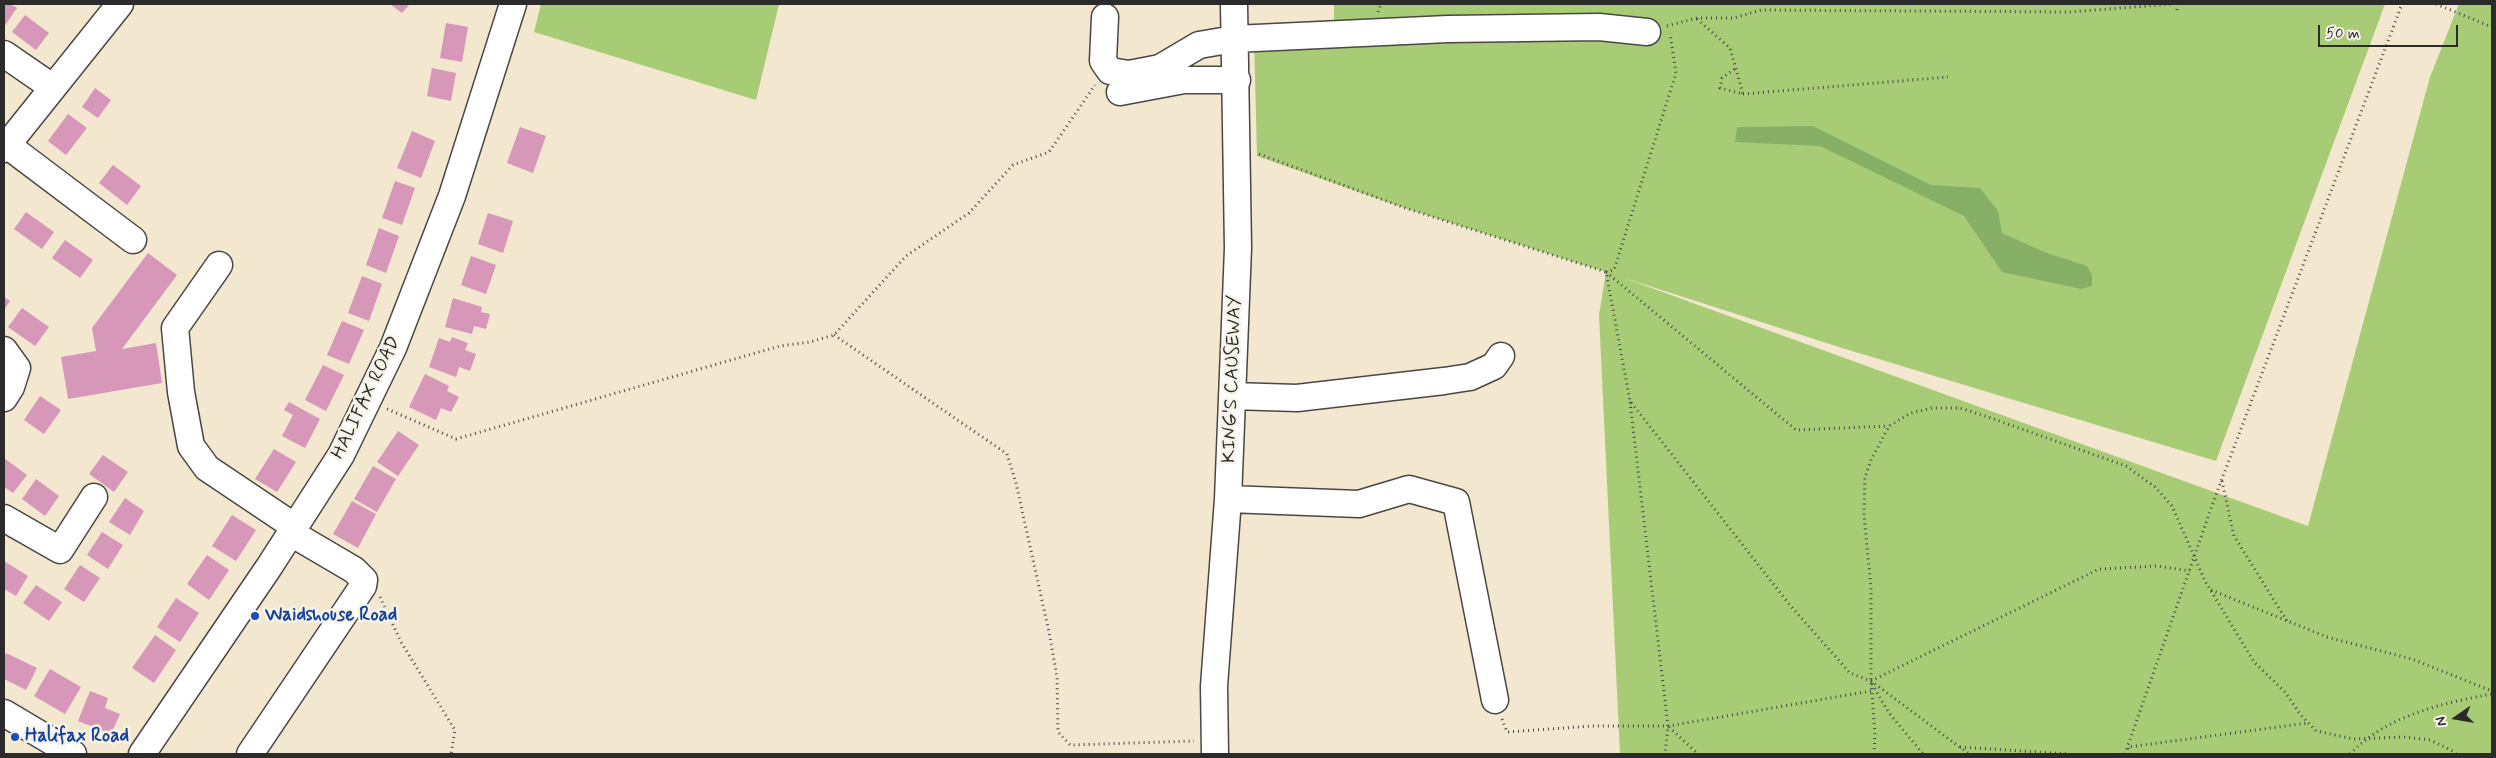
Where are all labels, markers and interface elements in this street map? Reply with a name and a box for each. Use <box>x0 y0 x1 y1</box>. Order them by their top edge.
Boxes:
scale bar <box>2321 15 2461 47</box>
text: 50 m <box>2326 24 2360 44</box>
street label: KING'S CAUSEWAY <box>1219 295 1247 463</box>
street label: HALIFAX ROAD <box>327 333 407 463</box>
place label: Waidshouse Road <box>265 605 397 627</box>
marker: Waidshouse Road <box>249 610 261 622</box>
north arrow <box>2431 693 2481 743</box>
text: N <box>2432 715 2451 728</box>
place label: Halifax Road <box>25 726 129 748</box>
marker: Halifax Road <box>9 731 21 743</box>

